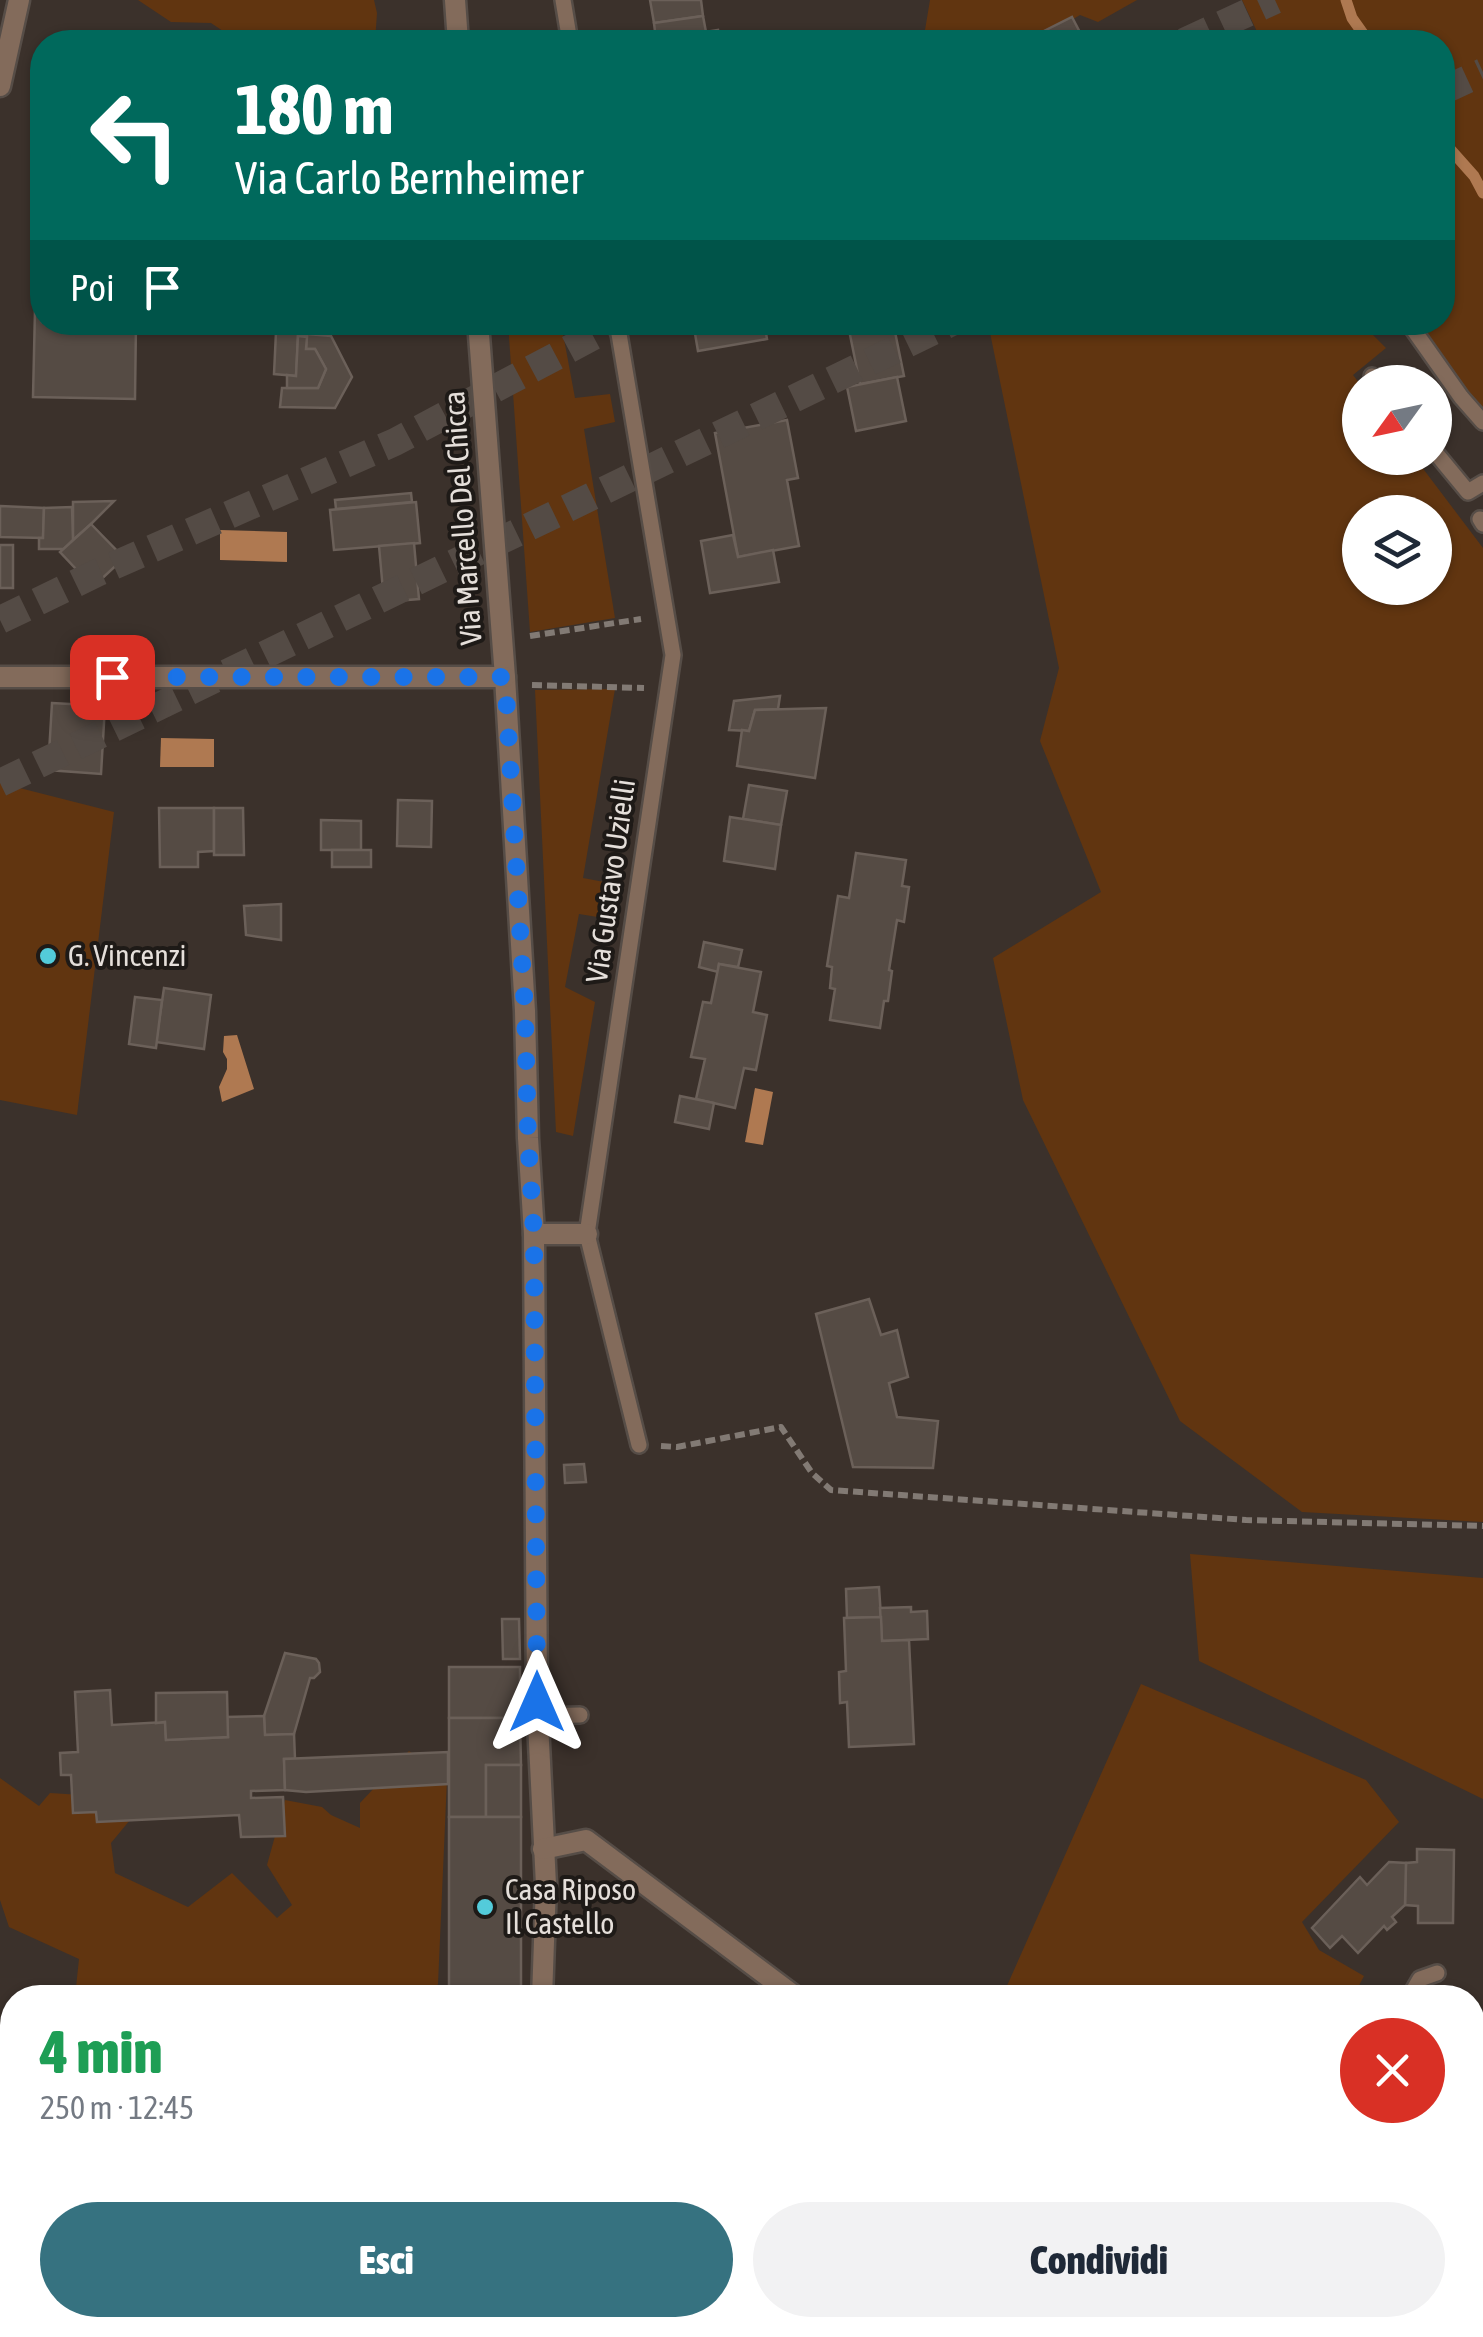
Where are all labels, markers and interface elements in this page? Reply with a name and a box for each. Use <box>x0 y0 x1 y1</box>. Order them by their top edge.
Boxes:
text: 180 m <box>235 69 394 149</box>
icon: left <box>70 70 200 200</box>
text: Via Carlo Bernheimer <box>235 152 583 204</box>
icon: arrive <box>135 260 190 315</box>
text: Poi <box>70 266 115 309</box>
north arrow <box>1342 365 1452 475</box>
map controls <box>1342 365 1452 605</box>
street label: Via Marcello Del Chicca <box>436 390 488 646</box>
button: layers <box>1342 495 1452 605</box>
pin <box>70 635 155 720</box>
icon: arrive <box>85 650 140 705</box>
street label: Via Gustavo Uzielli <box>579 777 641 985</box>
place label: G. Vincenzi <box>68 938 186 972</box>
marker: G. Vincenzi <box>37 945 59 967</box>
position arrow <box>485 1650 589 1754</box>
place label: Casa Riposo Il Castello <box>505 1872 636 1940</box>
marker: Casa Riposo Il Castello <box>474 1896 496 1918</box>
text: 4 min <box>40 2017 163 2086</box>
button: close <box>1340 2018 1445 2123</box>
text: 250 m · 12:45 <box>40 2089 194 2126</box>
button: Esci <box>40 2202 733 2317</box>
button: Condividi <box>753 2202 1445 2317</box>

